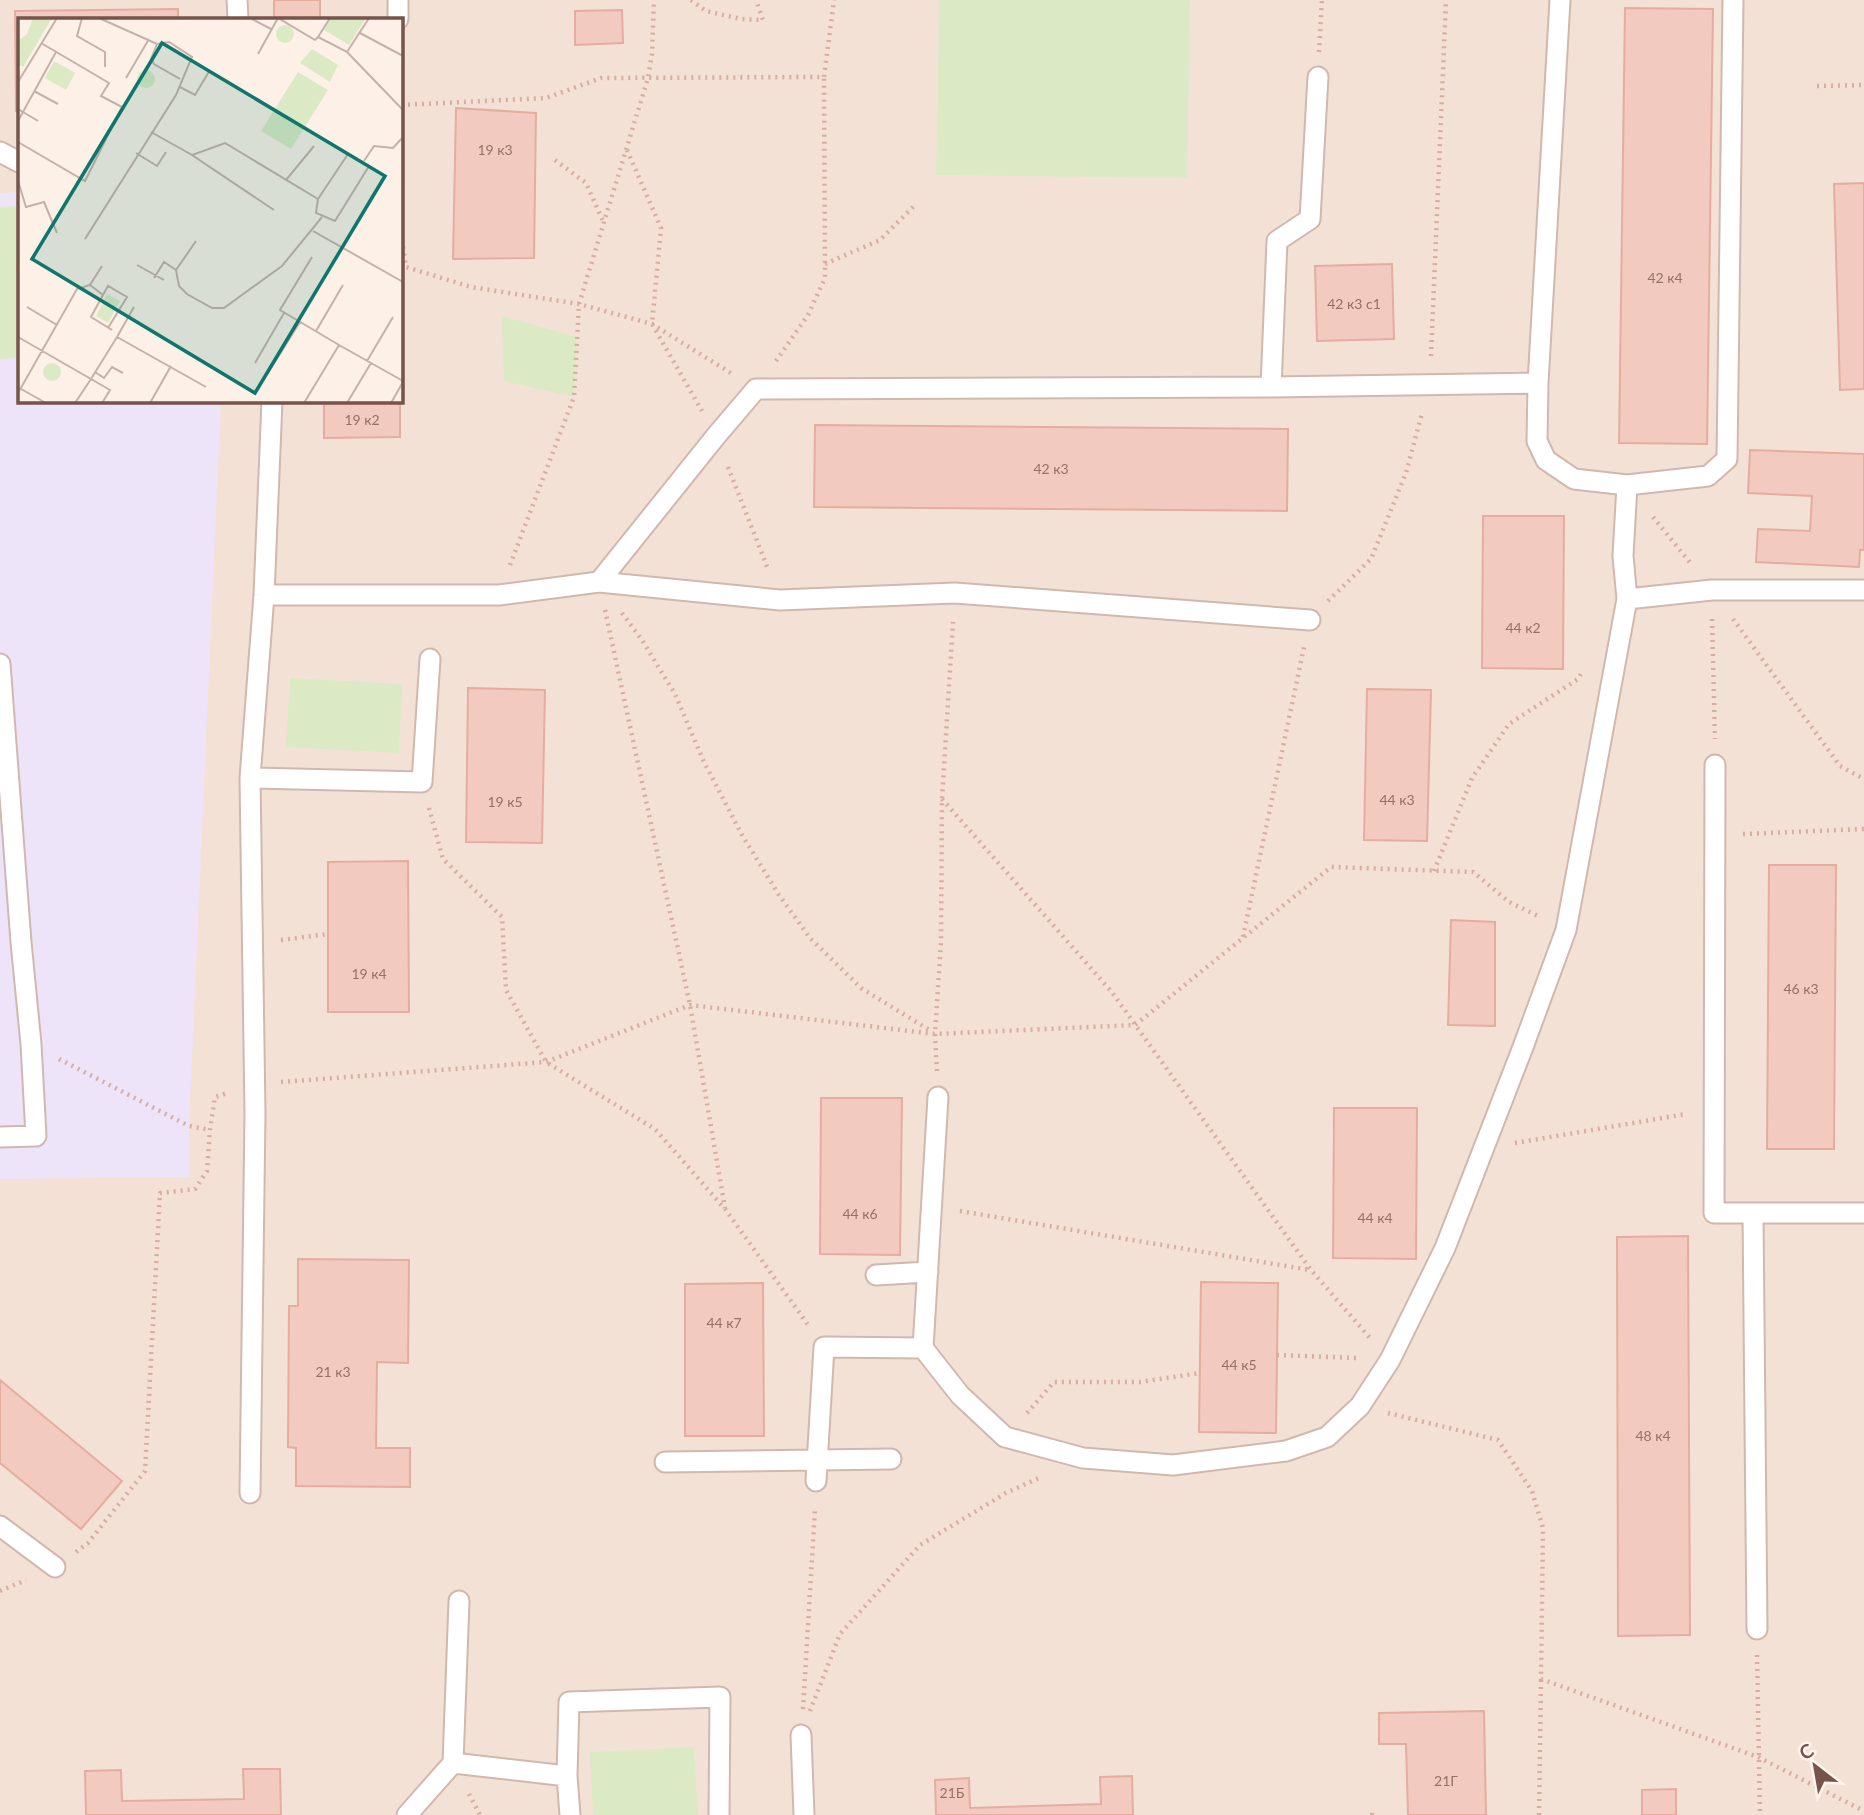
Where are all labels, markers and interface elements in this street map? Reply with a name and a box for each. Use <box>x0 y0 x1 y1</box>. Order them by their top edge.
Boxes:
inset map <box>18 18 402 402</box>
house number: 19 к3 <box>477 141 513 158</box>
house number: 42 к4 <box>1647 269 1683 286</box>
house number: 42 к3 с1 <box>1327 295 1381 312</box>
house number: 19 к2 <box>344 411 380 428</box>
house number: 42 к3 <box>1033 460 1069 477</box>
house number: 44 к2 <box>1505 619 1541 636</box>
house number: 44 к3 <box>1379 791 1415 808</box>
house number: 19 к5 <box>487 793 523 810</box>
house number: 19 к4 <box>351 965 387 982</box>
house number: 46 к3 <box>1783 980 1819 997</box>
house number: 44 к6 <box>842 1205 878 1222</box>
house number: 44 к4 <box>1357 1209 1393 1226</box>
house number: 44 к7 <box>706 1314 742 1331</box>
house number: 44 к5 <box>1221 1356 1257 1373</box>
house number: 21 к3 <box>315 1363 351 1380</box>
house number: 48 к4 <box>1635 1427 1671 1444</box>
north arrow <box>1780 1731 1850 1801</box>
text: С <box>1795 1738 1818 1764</box>
house number: 21Г <box>1434 1772 1458 1789</box>
house number: 21Б <box>940 1784 965 1801</box>

